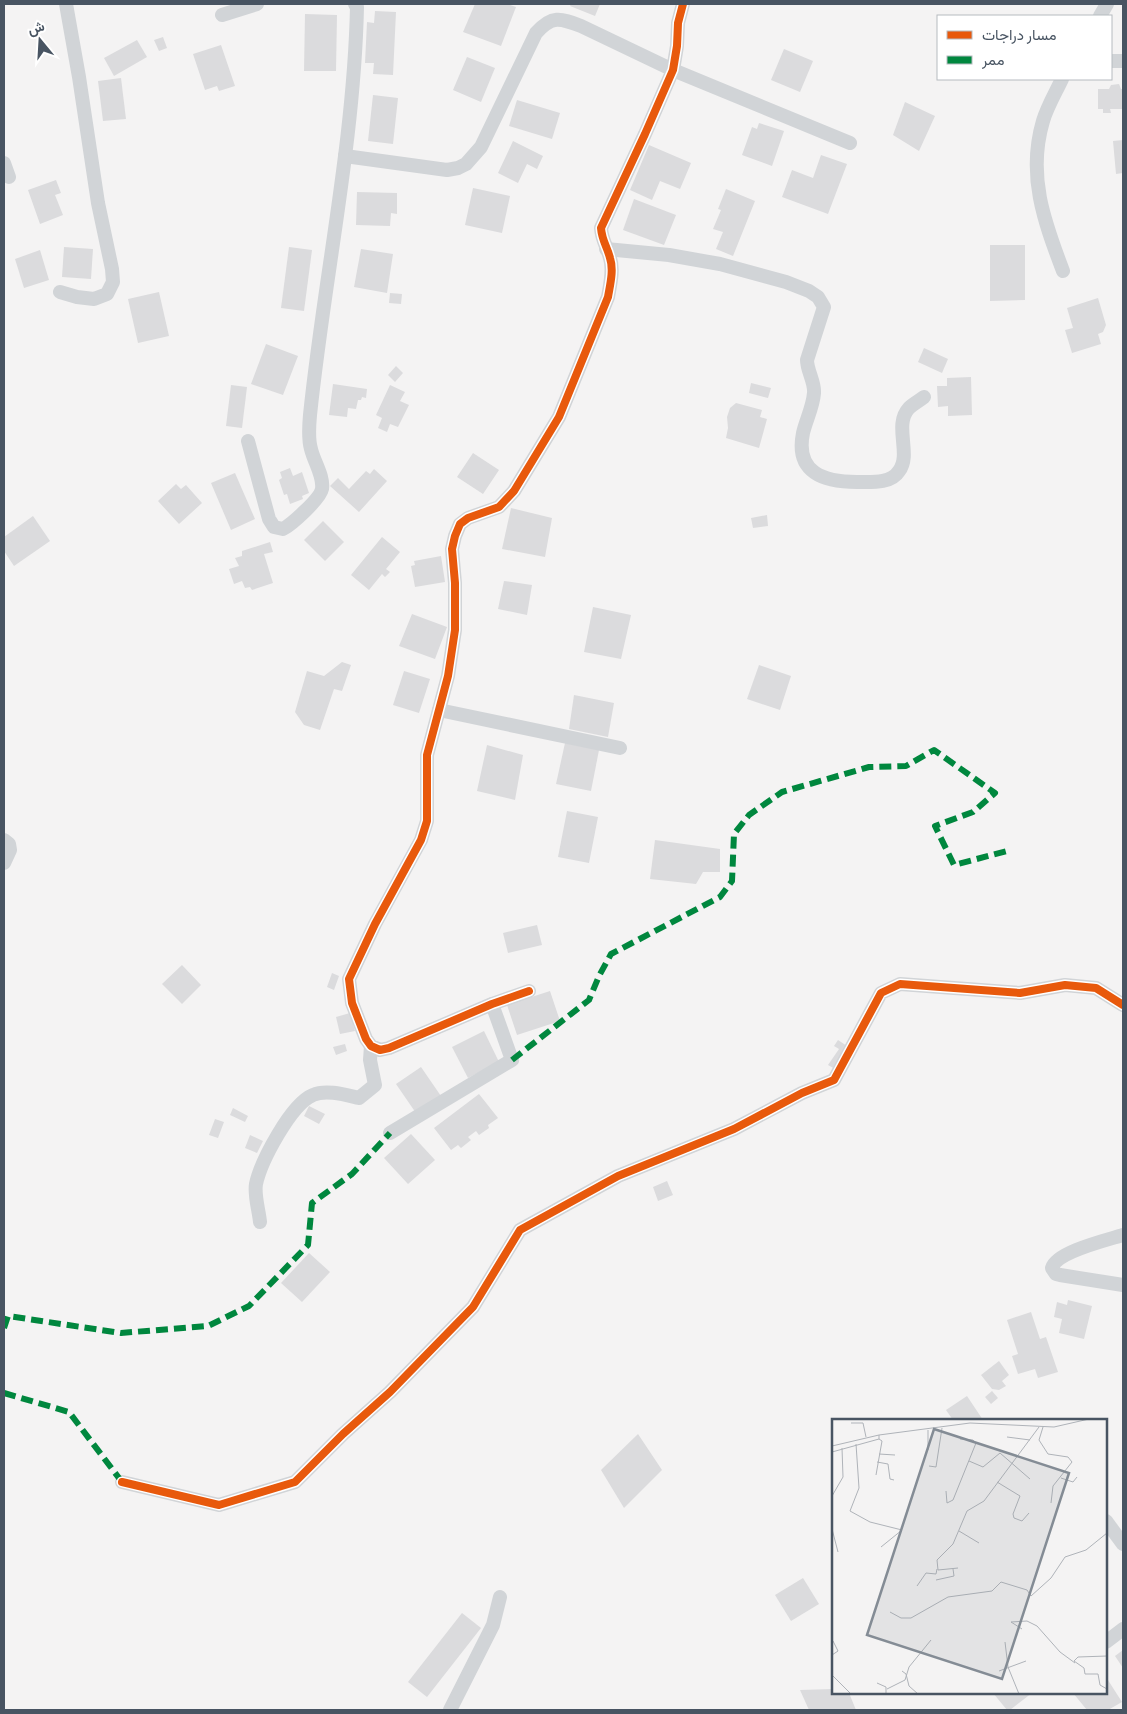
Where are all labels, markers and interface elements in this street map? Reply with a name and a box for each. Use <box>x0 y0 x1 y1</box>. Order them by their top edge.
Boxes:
north arrow <box>15 15 65 65</box>
text: ش <box>25 15 47 39</box>
legend <box>937 15 1112 80</box>
text: مسار دراجات <box>982 24 1057 45</box>
text: ممر <box>981 49 1004 70</box>
inset map <box>832 1419 1107 1694</box>

